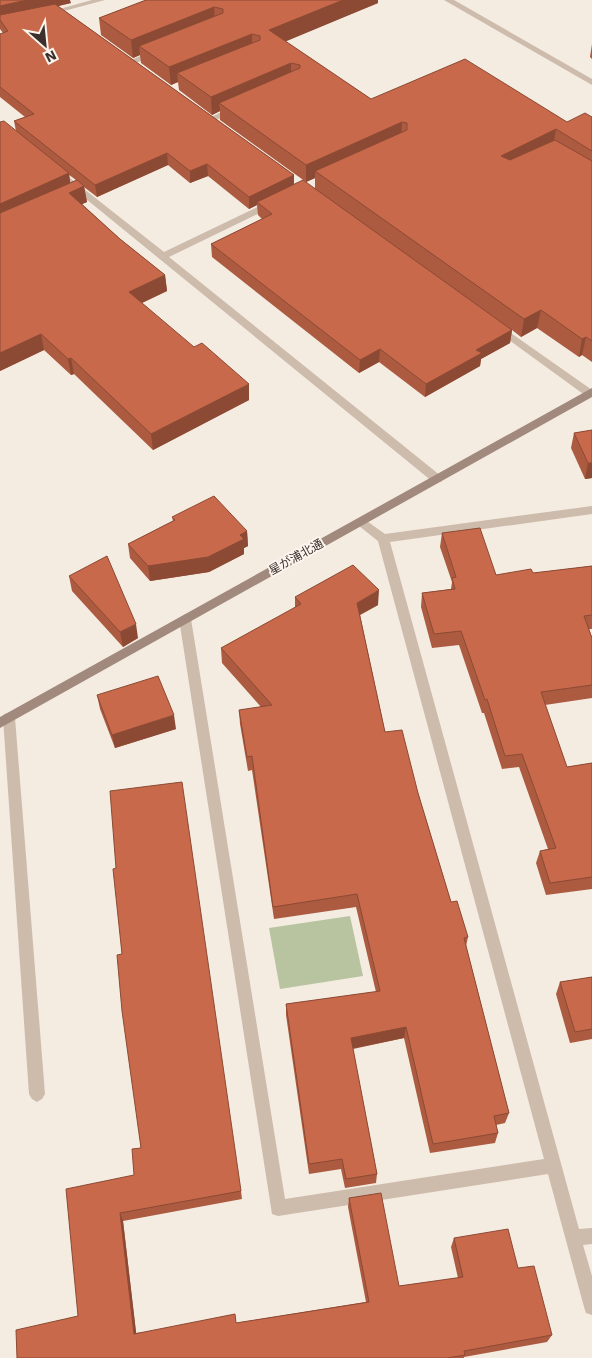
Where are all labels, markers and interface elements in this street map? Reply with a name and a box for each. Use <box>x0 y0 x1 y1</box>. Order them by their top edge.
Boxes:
north arrow <box>20 20 70 70</box>
text: N <box>43 47 59 66</box>
street label: 星が浦北通 <box>266 536 326 578</box>

